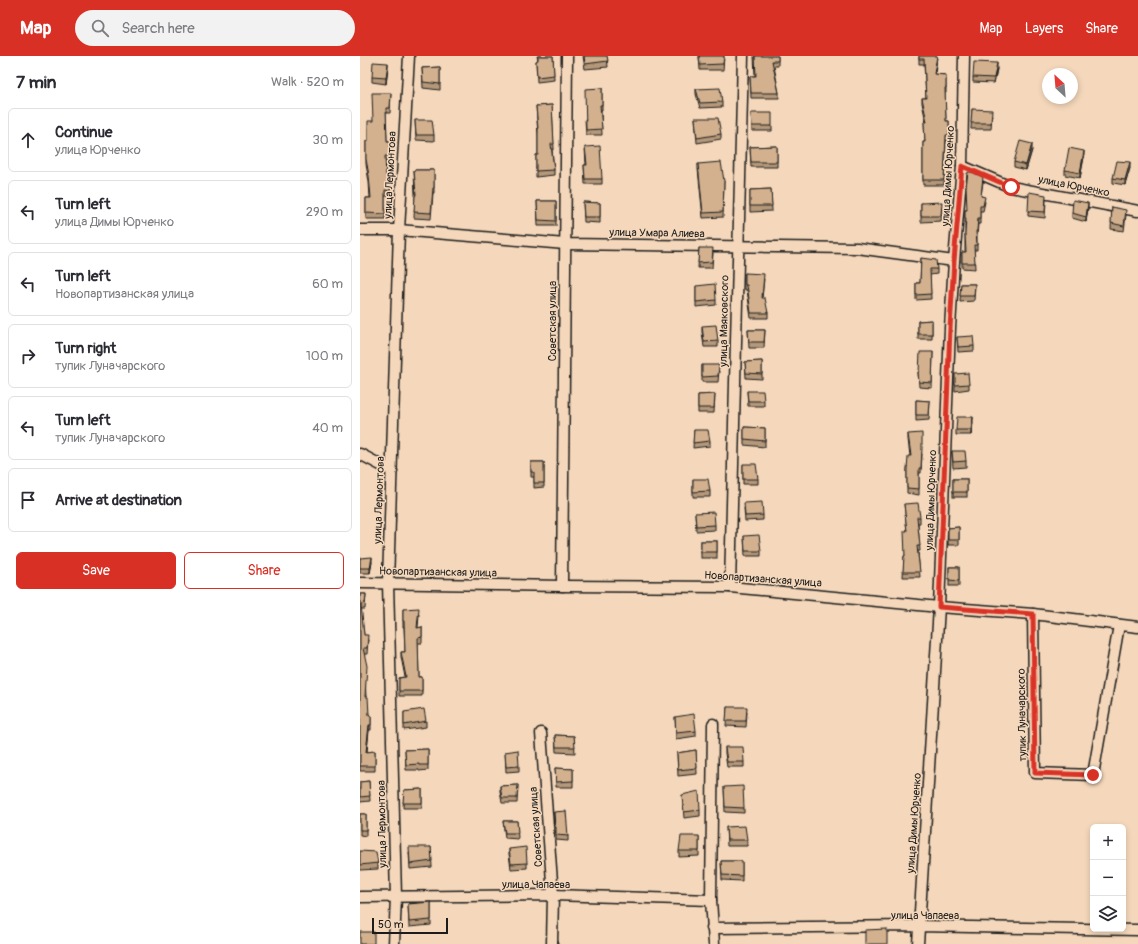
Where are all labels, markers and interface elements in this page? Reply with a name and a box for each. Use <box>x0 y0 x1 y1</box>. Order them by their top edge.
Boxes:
search box <box>75 10 355 46</box>
text: Map <box>20 16 51 40</box>
icon: search <box>89 17 111 39</box>
text: Search here <box>121 19 195 38</box>
text: Map <box>980 20 1003 37</box>
text: Layers <box>1025 20 1063 37</box>
text: Share <box>1085 20 1118 37</box>
north arrow <box>1042 68 1078 104</box>
text: 7 min <box>16 72 56 93</box>
text: Walk · 520 m <box>271 74 344 90</box>
text: Continue <box>55 123 113 142</box>
street label: улица Димы Юрченко <box>939 125 957 228</box>
icon: ahead <box>17 129 39 151</box>
street label: улица Лермонтова <box>381 131 399 220</box>
text: 30 m <box>313 132 343 148</box>
text: улица Юрченко <box>55 142 141 158</box>
street label: улица Юрченко <box>1036 173 1111 199</box>
route start <box>1002 178 1020 196</box>
text: Turn left <box>55 195 111 214</box>
icon: left <box>17 201 39 223</box>
text: 290 m <box>306 204 343 220</box>
text: улица Димы Юрченко <box>55 214 174 230</box>
street label: улица Умара Алиева <box>608 226 705 240</box>
text: Turn left <box>55 267 111 286</box>
icon: left <box>17 273 39 295</box>
street label: улица Маяковского <box>717 275 731 368</box>
text: 60 m <box>312 276 343 292</box>
street label: Советская улица <box>546 281 559 361</box>
text: Новопартизанская улица <box>55 286 194 302</box>
text: Turn right <box>55 339 116 358</box>
icon: right <box>17 345 39 367</box>
text: 100 m <box>306 348 343 364</box>
text: тупик Луначарского <box>55 358 165 374</box>
text: Turn left <box>55 411 111 430</box>
icon: left <box>17 417 39 439</box>
text: 40 m <box>312 420 343 436</box>
text: тупик Луначарского <box>55 430 165 446</box>
street label: улица Димы Юрченко <box>923 449 939 552</box>
street label: улица Лермонтова <box>371 456 387 545</box>
icon: arrive <box>17 489 39 511</box>
text: Arrive at destination <box>55 491 182 510</box>
button: Save <box>16 552 176 589</box>
button: Share <box>184 552 344 589</box>
street label: Новопартизанская улица <box>379 564 497 580</box>
street label: Новопартизанская улица <box>704 568 822 590</box>
street label: тупик Луначарского <box>1015 668 1029 762</box>
route end <box>1084 766 1102 784</box>
street label: улица Димы Юрченко <box>904 772 924 875</box>
street label: улица Лермонтова <box>375 780 389 869</box>
street label: Советская улица <box>527 786 545 868</box>
map controls <box>1090 824 1126 932</box>
button: + <box>1090 824 1126 860</box>
button: − <box>1090 860 1126 896</box>
street label: улица Чапаева <box>501 878 570 891</box>
button: layers <box>1090 896 1126 932</box>
street label: улица Чапаева <box>890 909 959 922</box>
scale bar <box>372 916 448 935</box>
text: 50 m <box>378 918 404 931</box>

